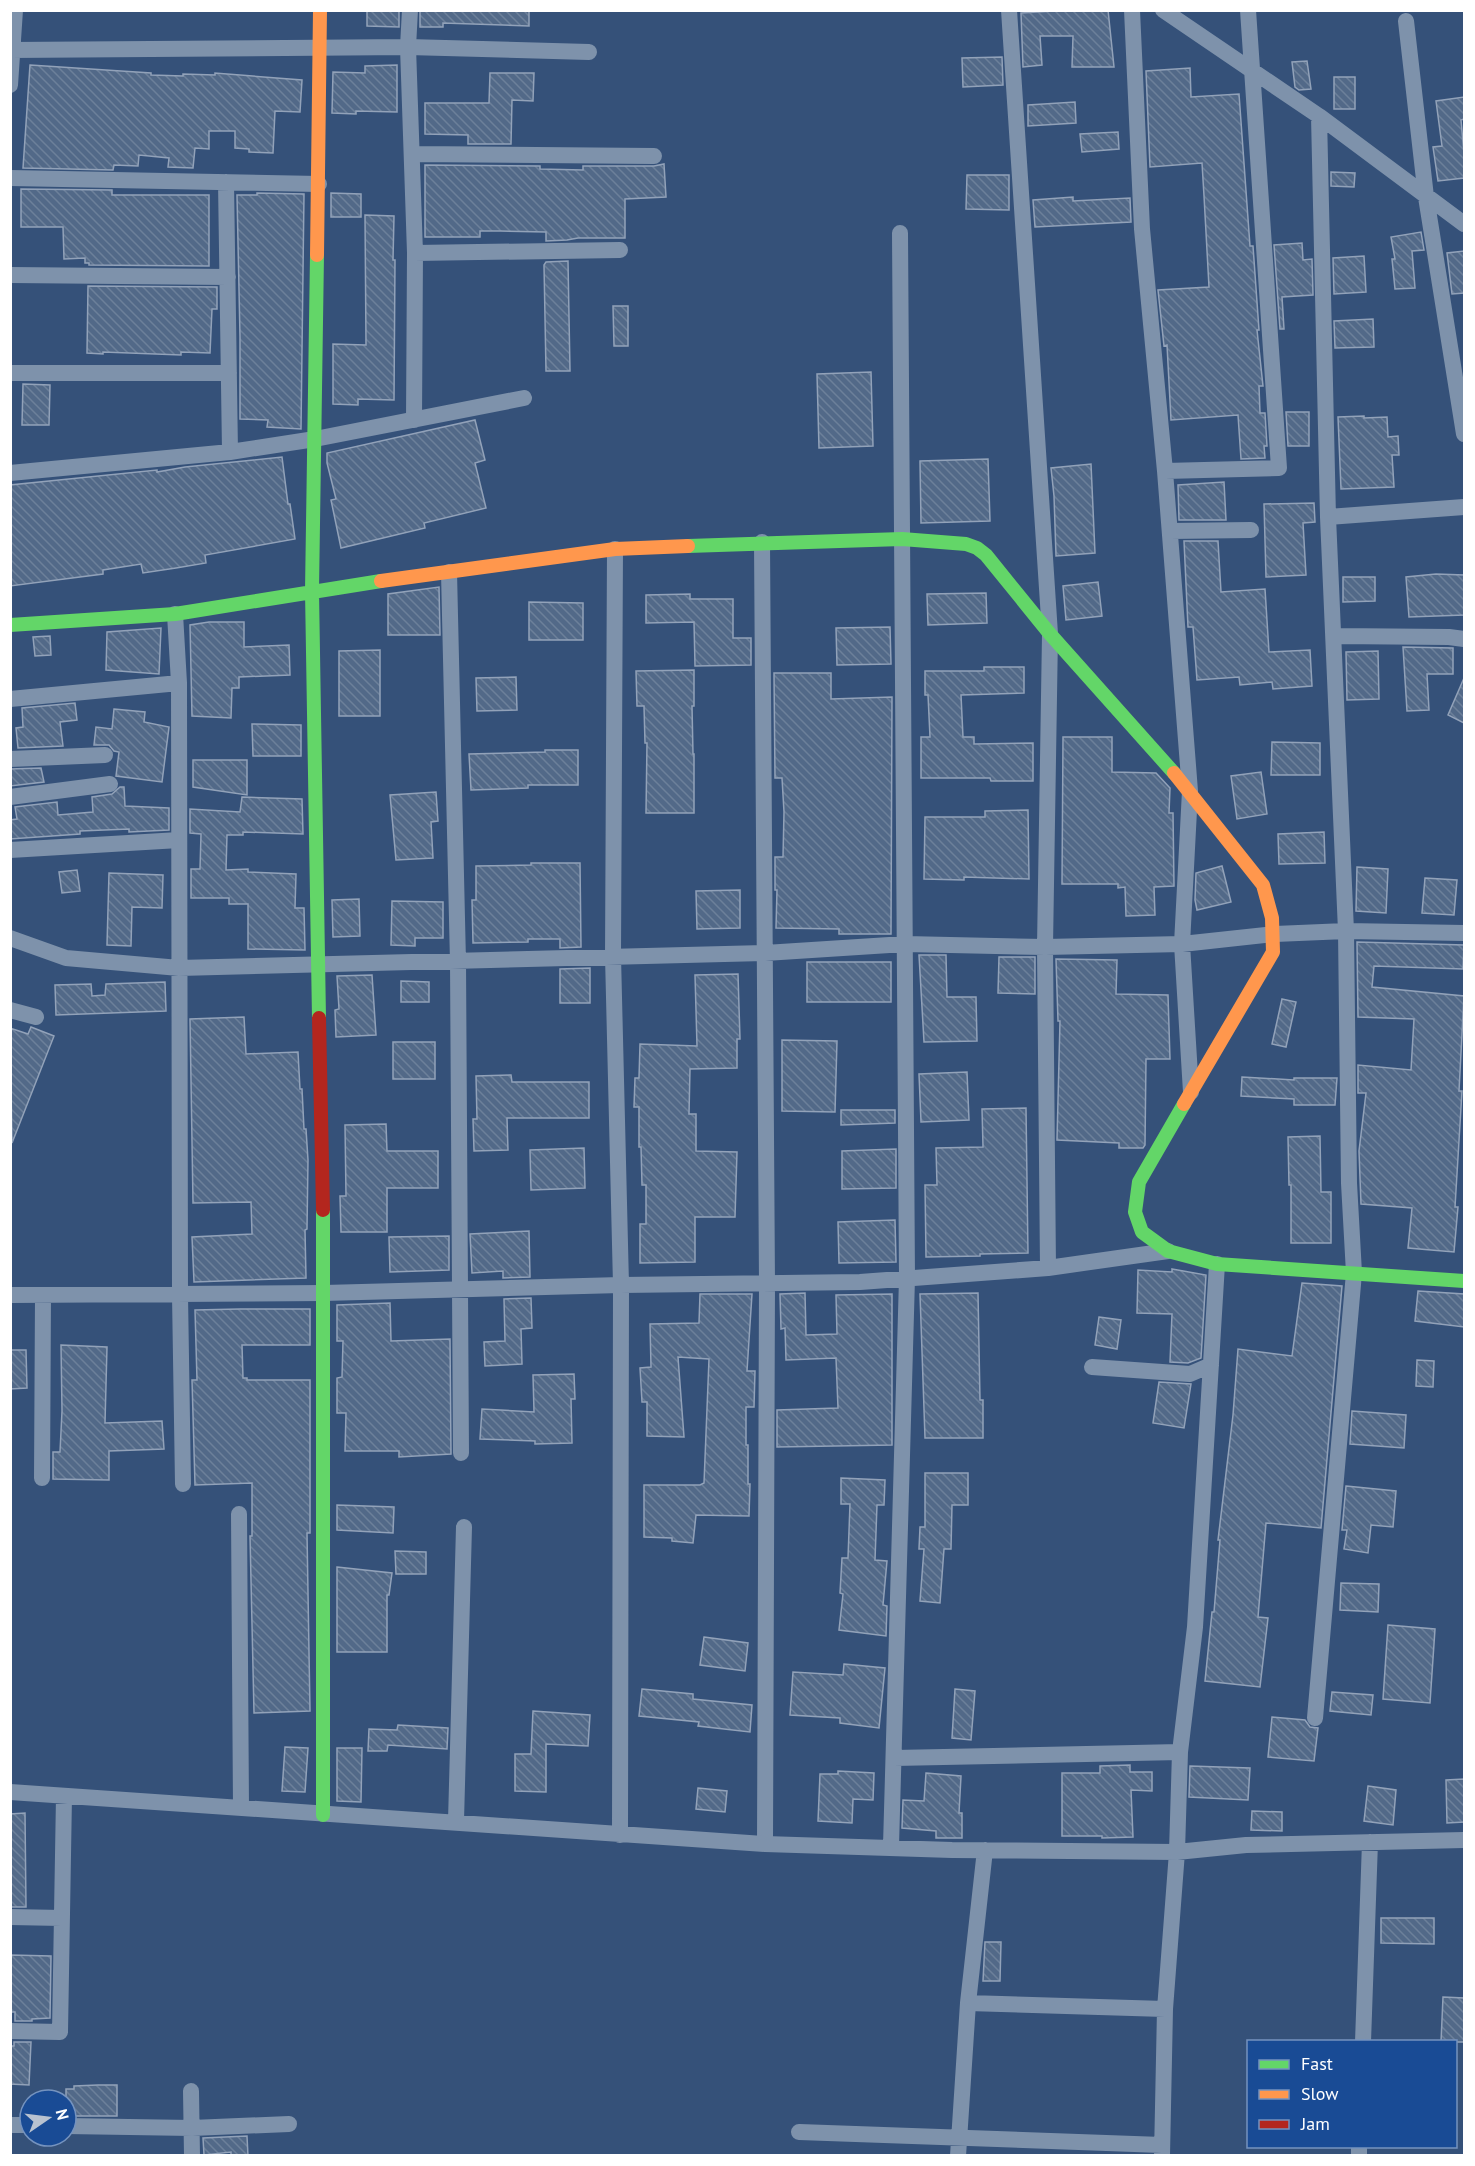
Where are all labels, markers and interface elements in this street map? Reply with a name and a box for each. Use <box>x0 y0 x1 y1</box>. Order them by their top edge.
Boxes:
legend <box>1247 2040 1457 2148</box>
text: Fast <box>1301 2052 1333 2075</box>
text: Slow <box>1301 2082 1339 2105</box>
north arrow <box>18 2088 78 2148</box>
text: N <box>52 2107 74 2122</box>
text: Jam <box>1300 2112 1330 2135</box>

